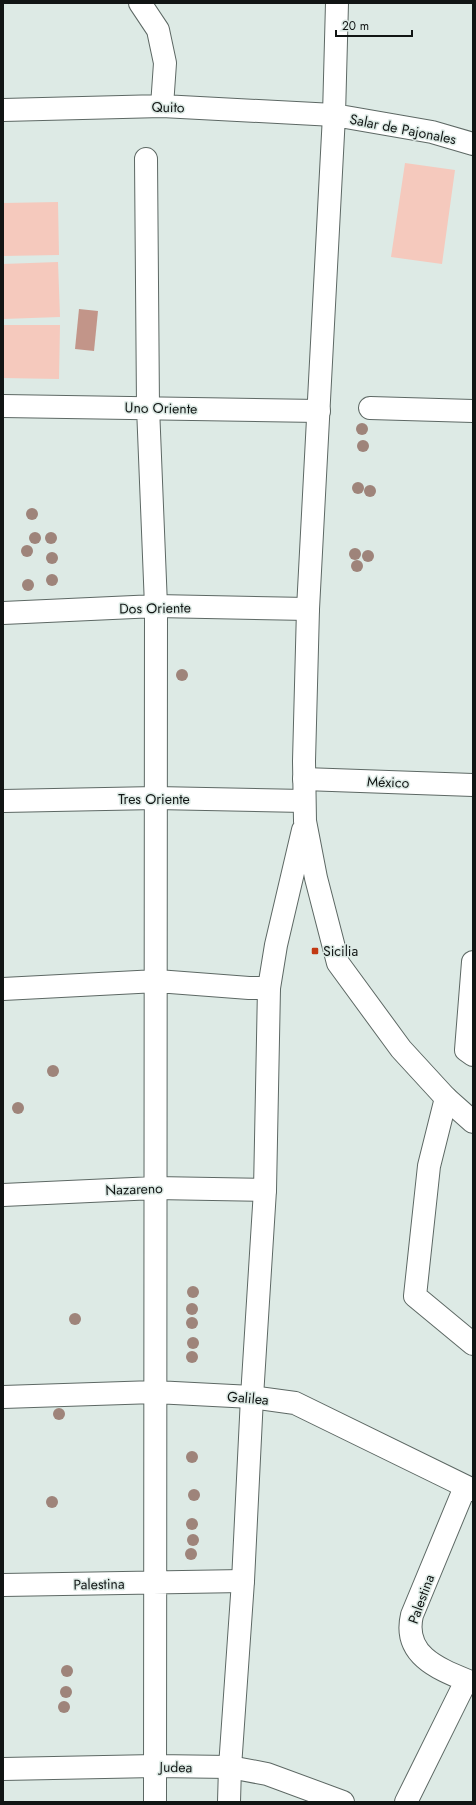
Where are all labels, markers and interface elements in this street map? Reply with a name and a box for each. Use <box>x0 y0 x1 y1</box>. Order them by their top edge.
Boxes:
scale bar <box>336 12 412 38</box>
text: 20 m <box>342 17 369 35</box>
street label: Quito <box>151 97 185 117</box>
street label: Salar de Pajonales <box>348 109 458 149</box>
street label: Uno Oriente <box>125 397 197 419</box>
street label: Dos Oriente <box>119 597 191 619</box>
street label: México <box>366 771 410 793</box>
street label: Tres Oriente <box>118 789 190 809</box>
place label: Sicilia <box>323 941 358 961</box>
marker: Sicilia <box>310 946 320 956</box>
street label: Nazareno <box>105 1178 163 1200</box>
street label: Galilea <box>226 1386 270 1410</box>
street label: Palestina <box>403 1572 439 1626</box>
street label: Palestina <box>73 1574 125 1594</box>
street label: Judea <box>158 1757 192 1777</box>

